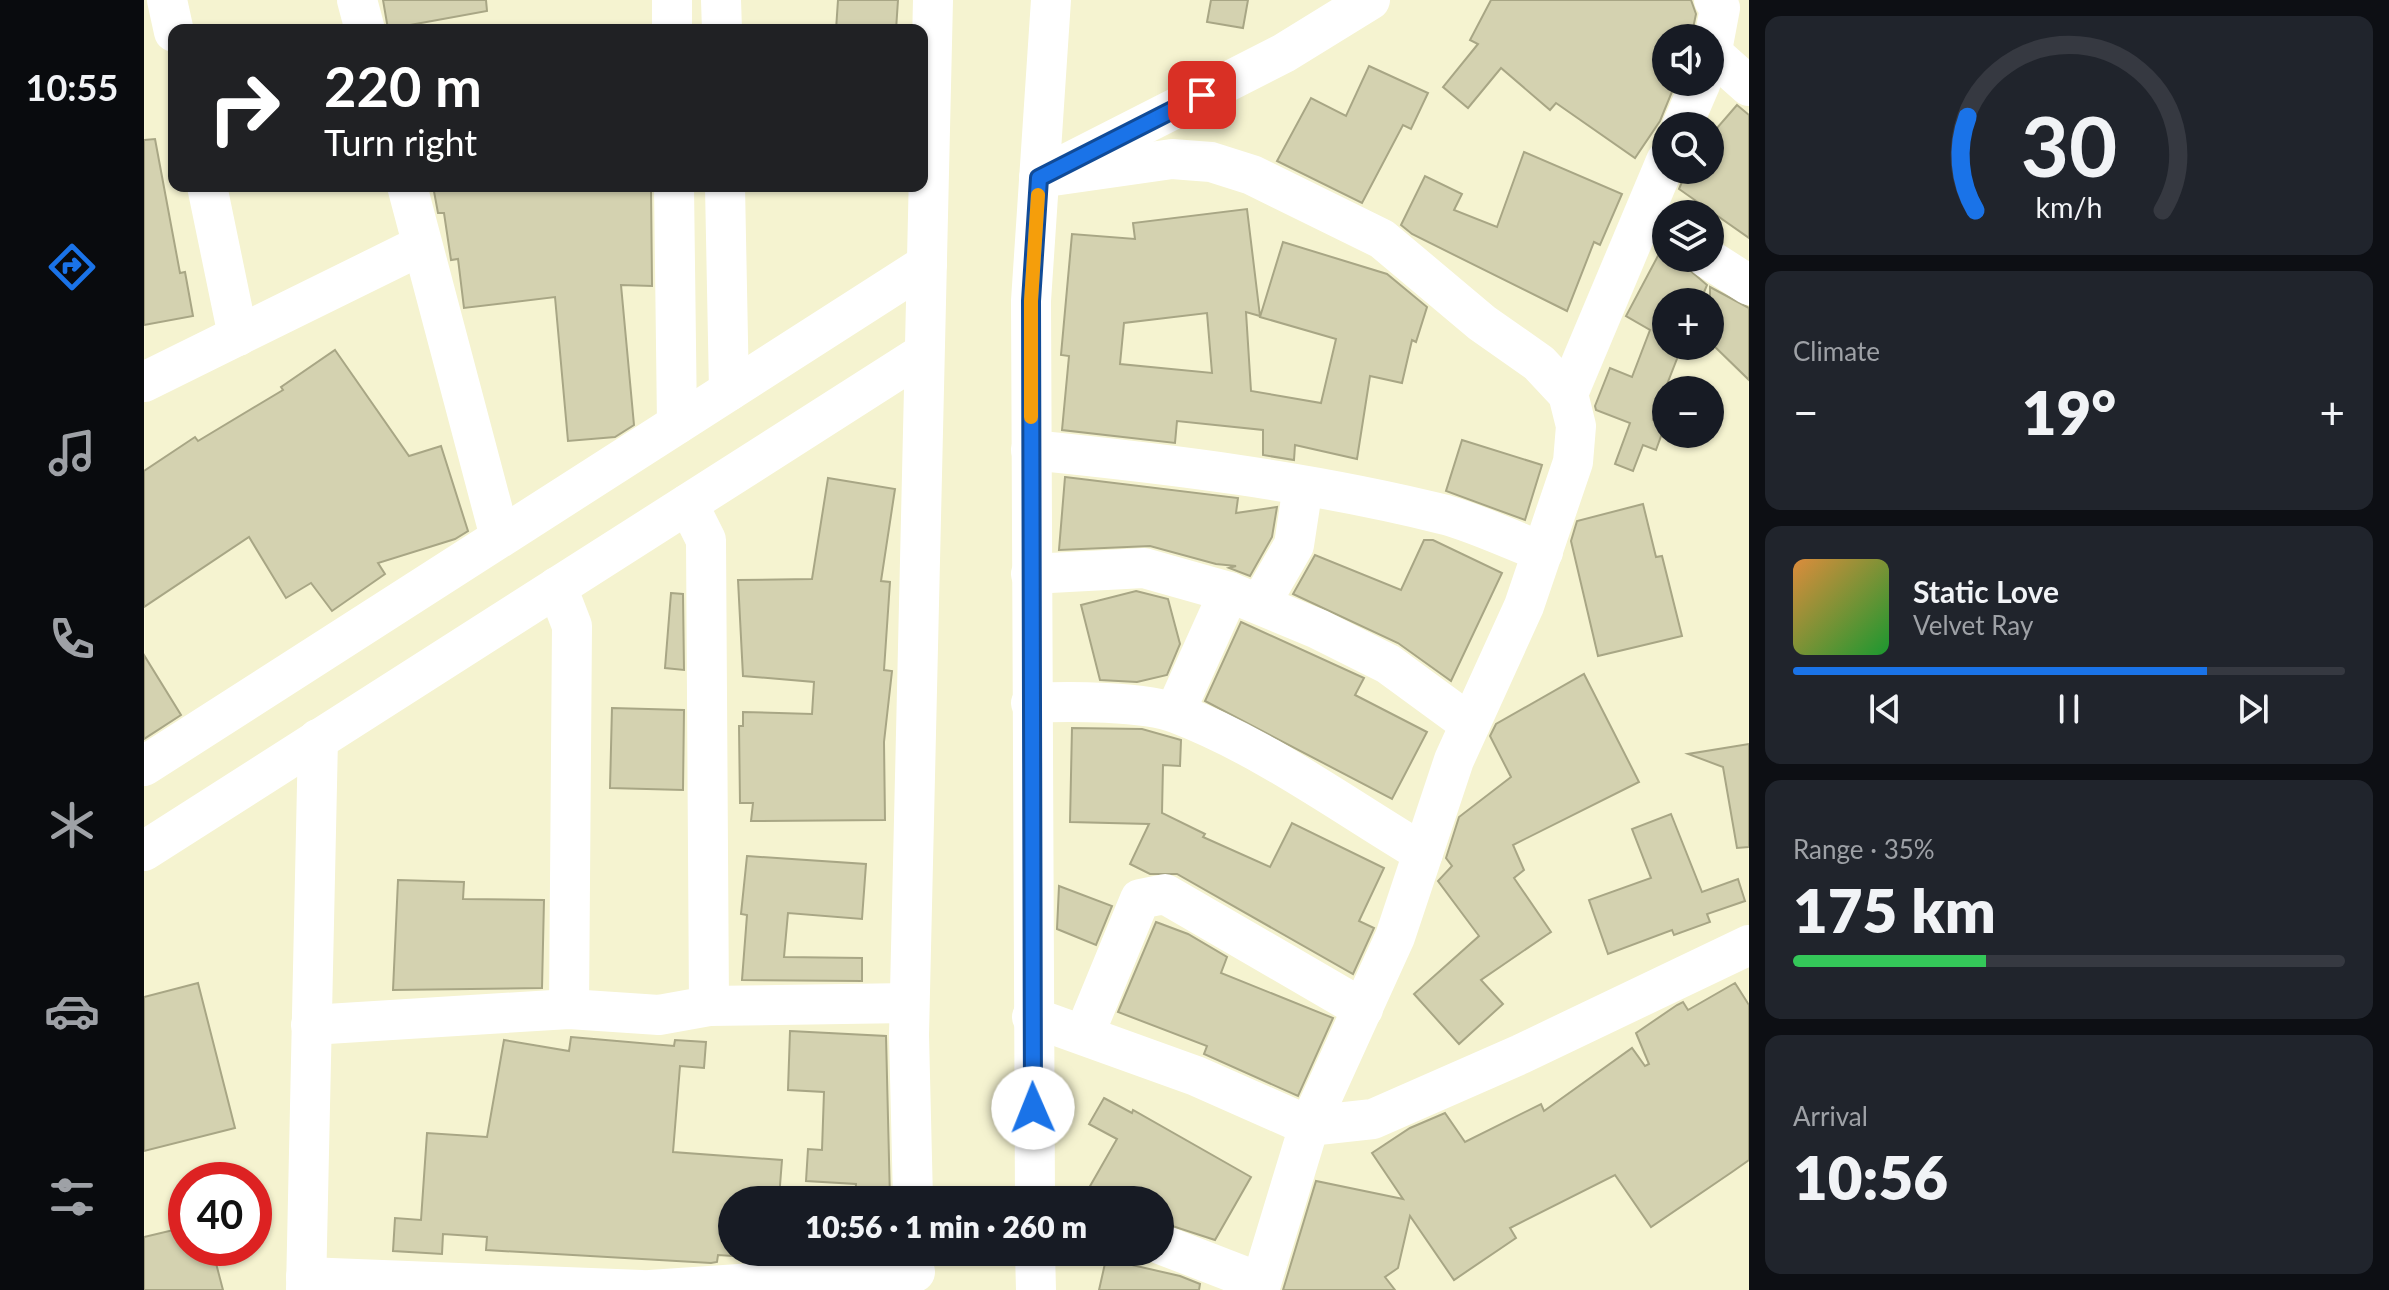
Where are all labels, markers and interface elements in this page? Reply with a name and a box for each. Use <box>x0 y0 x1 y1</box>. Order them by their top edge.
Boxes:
map controls <box>1652 24 1724 448</box>
button: sound <box>1652 24 1724 96</box>
text: 220 m <box>324 52 482 119</box>
icon: right <box>192 56 296 160</box>
pin <box>1168 61 1236 129</box>
text: 10:55 <box>26 65 118 109</box>
icon: arrive <box>1180 73 1224 117</box>
text: 30 <box>2021 95 2117 195</box>
button: search <box>1652 112 1724 184</box>
text: Turn right <box>324 120 477 164</box>
text: km/h <box>2036 191 2102 225</box>
button: layers <box>1652 200 1724 272</box>
icon: directions <box>44 239 100 295</box>
button: + <box>1652 288 1724 360</box>
text: Climate <box>1793 335 1880 367</box>
button: − <box>1652 376 1724 448</box>
text: 19° <box>2022 376 2116 448</box>
text: − <box>1793 386 1819 438</box>
text: + <box>2319 386 2345 438</box>
icon: music <box>44 425 100 481</box>
text: Static Love <box>1913 573 2059 609</box>
text: Velvet Ray <box>1913 609 2033 641</box>
icon: phone <box>44 611 100 667</box>
icon: previous <box>1863 687 1907 731</box>
icon: pause <box>2047 687 2091 731</box>
icon: next <box>2231 687 2275 731</box>
icon: climate <box>44 797 100 853</box>
text: Range · 35% <box>1793 833 1935 865</box>
text: 175 km <box>1793 874 1996 946</box>
icon: car <box>44 983 100 1039</box>
position arrow <box>991 1066 1075 1150</box>
text: Arrival <box>1793 1100 1868 1132</box>
text: 10:56 <box>1793 1141 1948 1213</box>
speed limit sign: 40 <box>168 1162 272 1266</box>
icon: filters <box>44 1169 100 1225</box>
text: 10:56 · 1 min · 260 m <box>805 1208 1087 1244</box>

